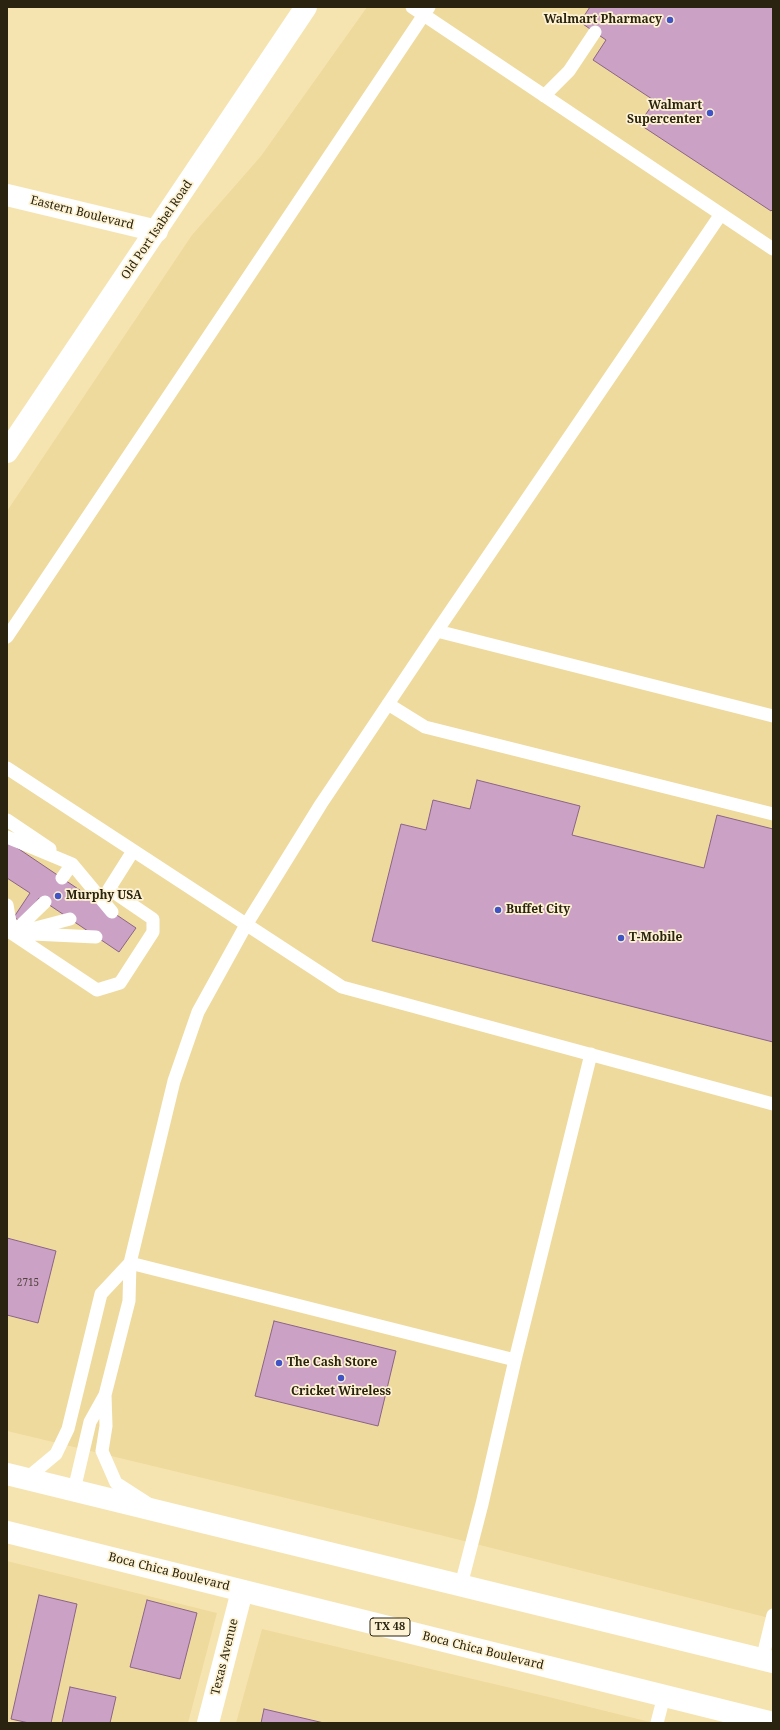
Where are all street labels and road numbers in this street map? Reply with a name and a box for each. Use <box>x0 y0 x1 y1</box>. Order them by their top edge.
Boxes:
street label: Old Port Isabel Road <box>118 178 196 282</box>
street label: Eastern Boulevard <box>29 193 135 233</box>
street label: Boca Chica Boulevard <box>107 1550 231 1594</box>
street label: Texas Avenue <box>209 1617 241 1697</box>
road number: TX 48 <box>370 1618 410 1636</box>
street label: Boca Chica Boulevard <box>421 1629 545 1673</box>

